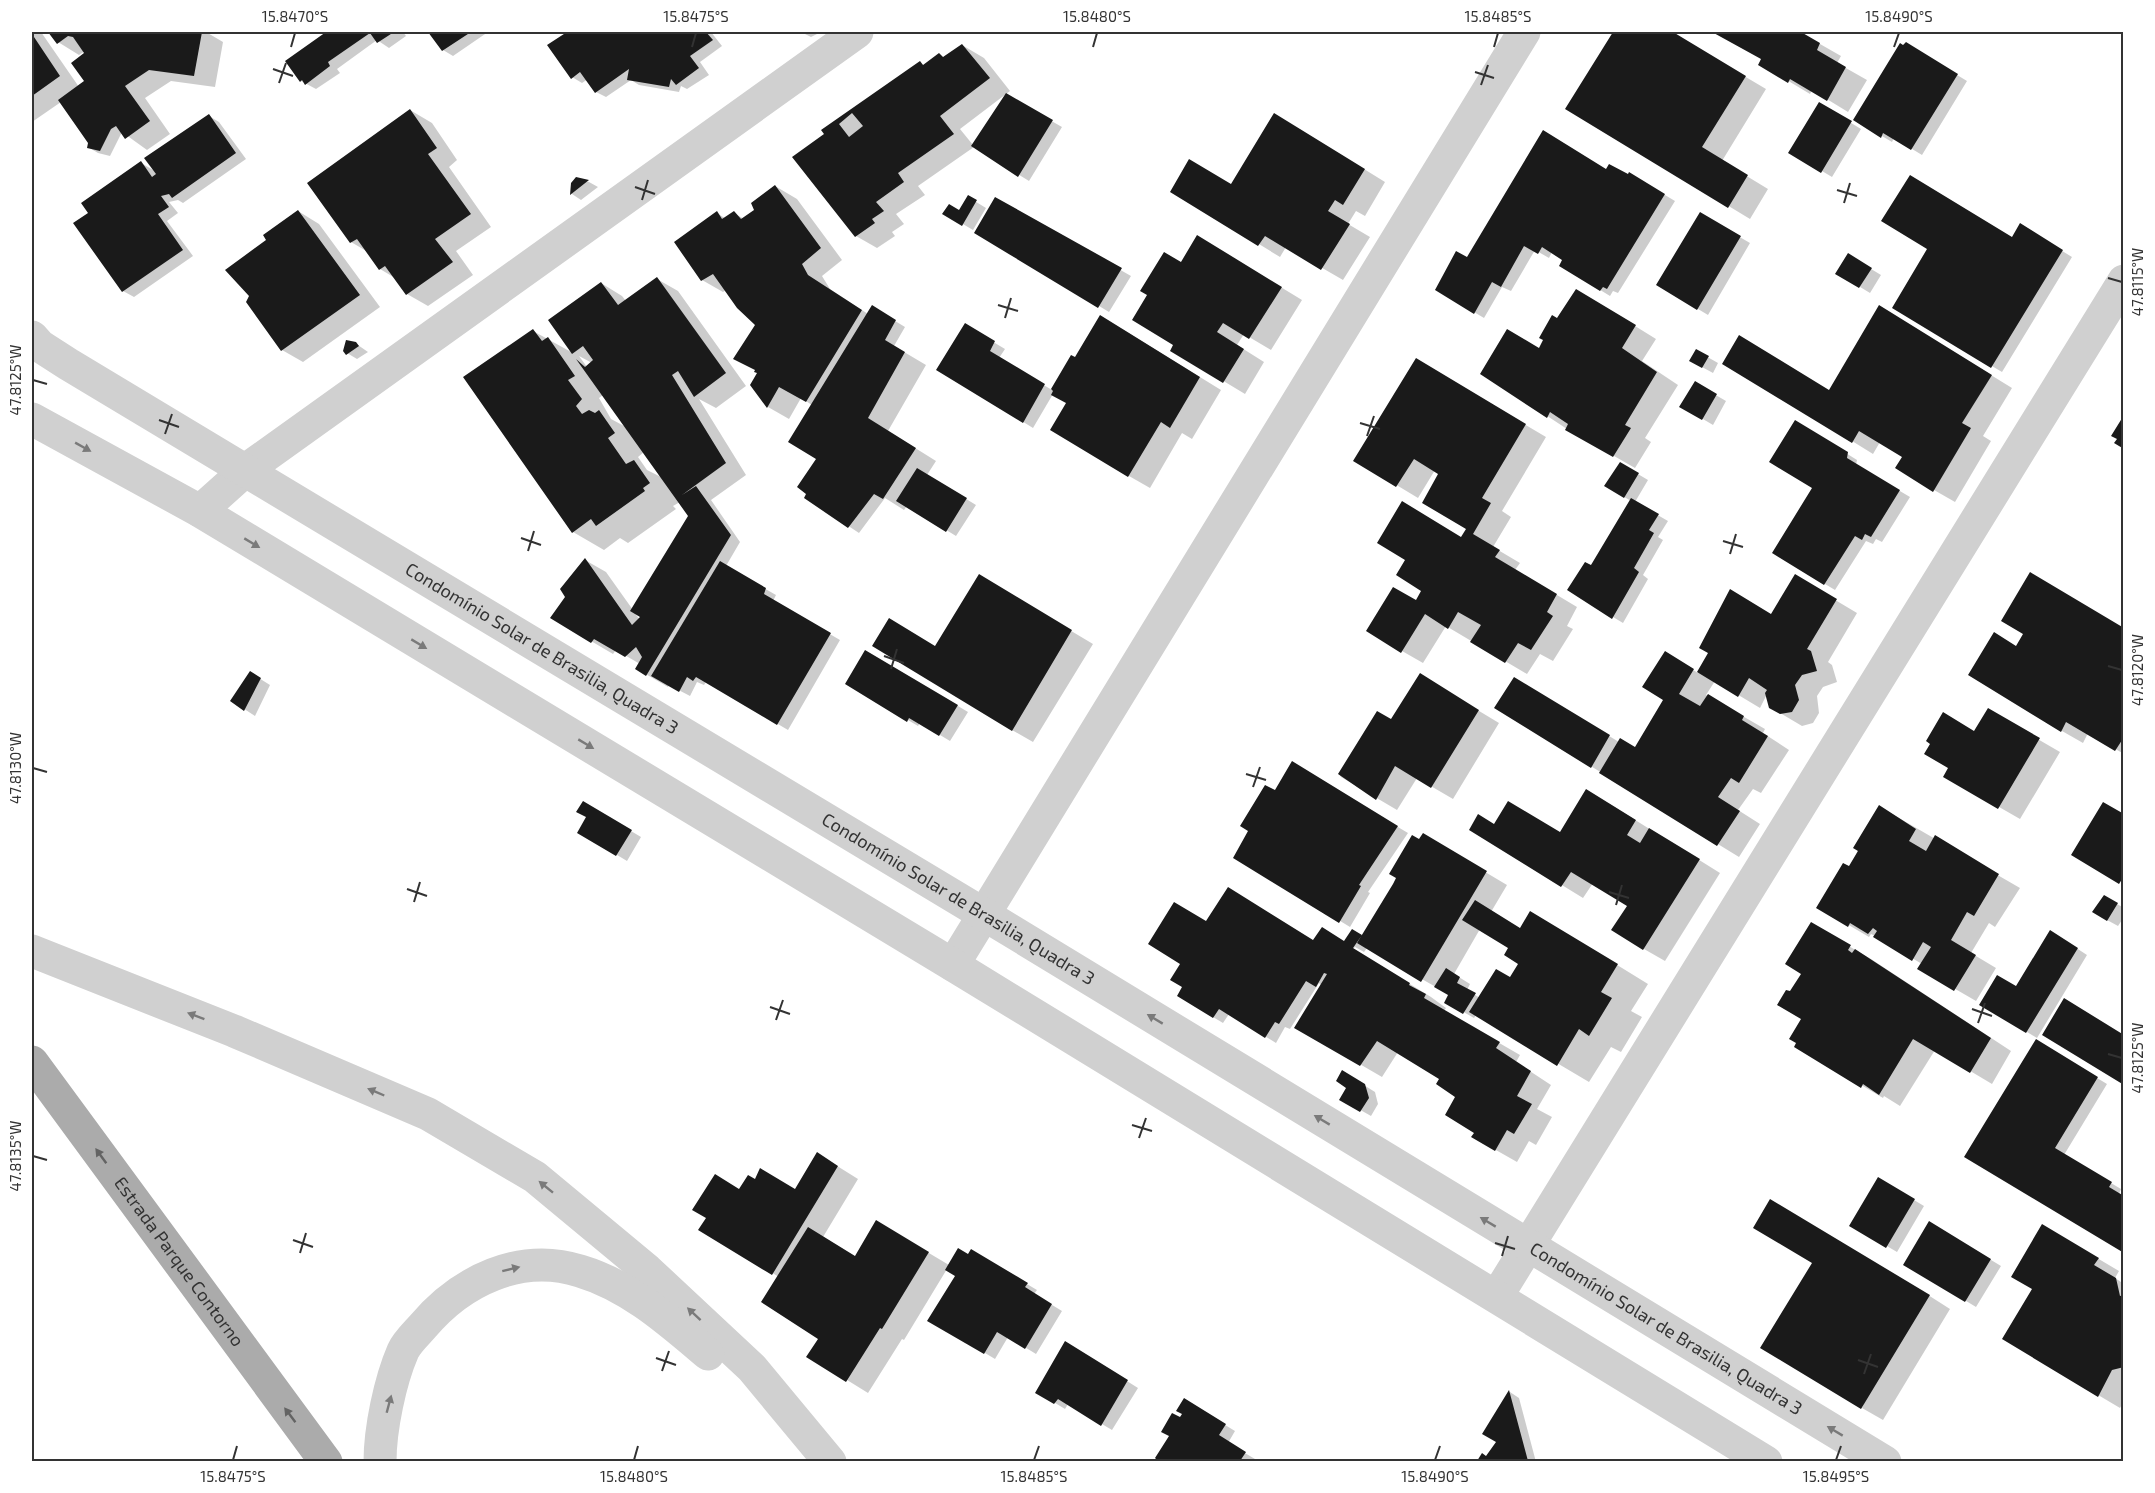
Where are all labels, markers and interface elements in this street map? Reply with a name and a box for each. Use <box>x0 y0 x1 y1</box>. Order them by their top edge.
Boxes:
text: 15.8470°S <box>262 7 328 25</box>
text: 15.8475°S <box>663 7 729 25</box>
text: 15.8480°S <box>1063 7 1131 25</box>
text: 15.8485°S <box>1465 7 1531 25</box>
text: 15.8490°S <box>1865 7 1933 25</box>
text: 47.8115°W <box>2128 248 2146 316</box>
text: 47.8125°W <box>6 345 24 415</box>
one-way arrow <box>75 442 92 452</box>
one-way arrow <box>244 538 261 548</box>
street label: Condomínio Solar de Brasilia, Quadra 3 <box>402 557 683 738</box>
text: 47.8120°W <box>2128 634 2146 706</box>
one-way arrow <box>411 638 427 649</box>
text: 47.8130°W <box>6 732 24 804</box>
one-way arrow <box>578 739 595 750</box>
street label: Condomínio Solar de Brasilia, Quadra 3 <box>818 808 1099 989</box>
one-way arrow <box>187 1011 205 1021</box>
one-way arrow <box>1147 1013 1163 1024</box>
text: 47.8125°W <box>2128 1023 2146 1093</box>
one-way arrow <box>367 1087 385 1097</box>
one-way arrow <box>1314 1115 1330 1126</box>
text: 47.8135°W <box>6 1121 24 1191</box>
one-way arrow <box>95 1149 107 1164</box>
street label: Estrada Parque Contorno <box>110 1172 249 1350</box>
one-way arrow <box>538 1180 554 1193</box>
one-way arrow <box>1480 1216 1496 1227</box>
street label: Condomínio Solar de Brasilia, Quadra 3 <box>1526 1237 1807 1419</box>
one-way arrow <box>502 1263 521 1273</box>
one-way arrow <box>687 1308 702 1321</box>
one-way arrow <box>384 1395 394 1413</box>
one-way arrow <box>285 1408 297 1423</box>
one-way arrow <box>1827 1426 1843 1437</box>
text: 15.8475°S <box>200 1467 266 1485</box>
text: 15.8480°S <box>600 1467 668 1485</box>
text: 15.8485°S <box>1001 1467 1067 1485</box>
text: 15.8490°S <box>1401 1467 1469 1485</box>
text: 15.8495°S <box>1803 1467 1869 1485</box>

